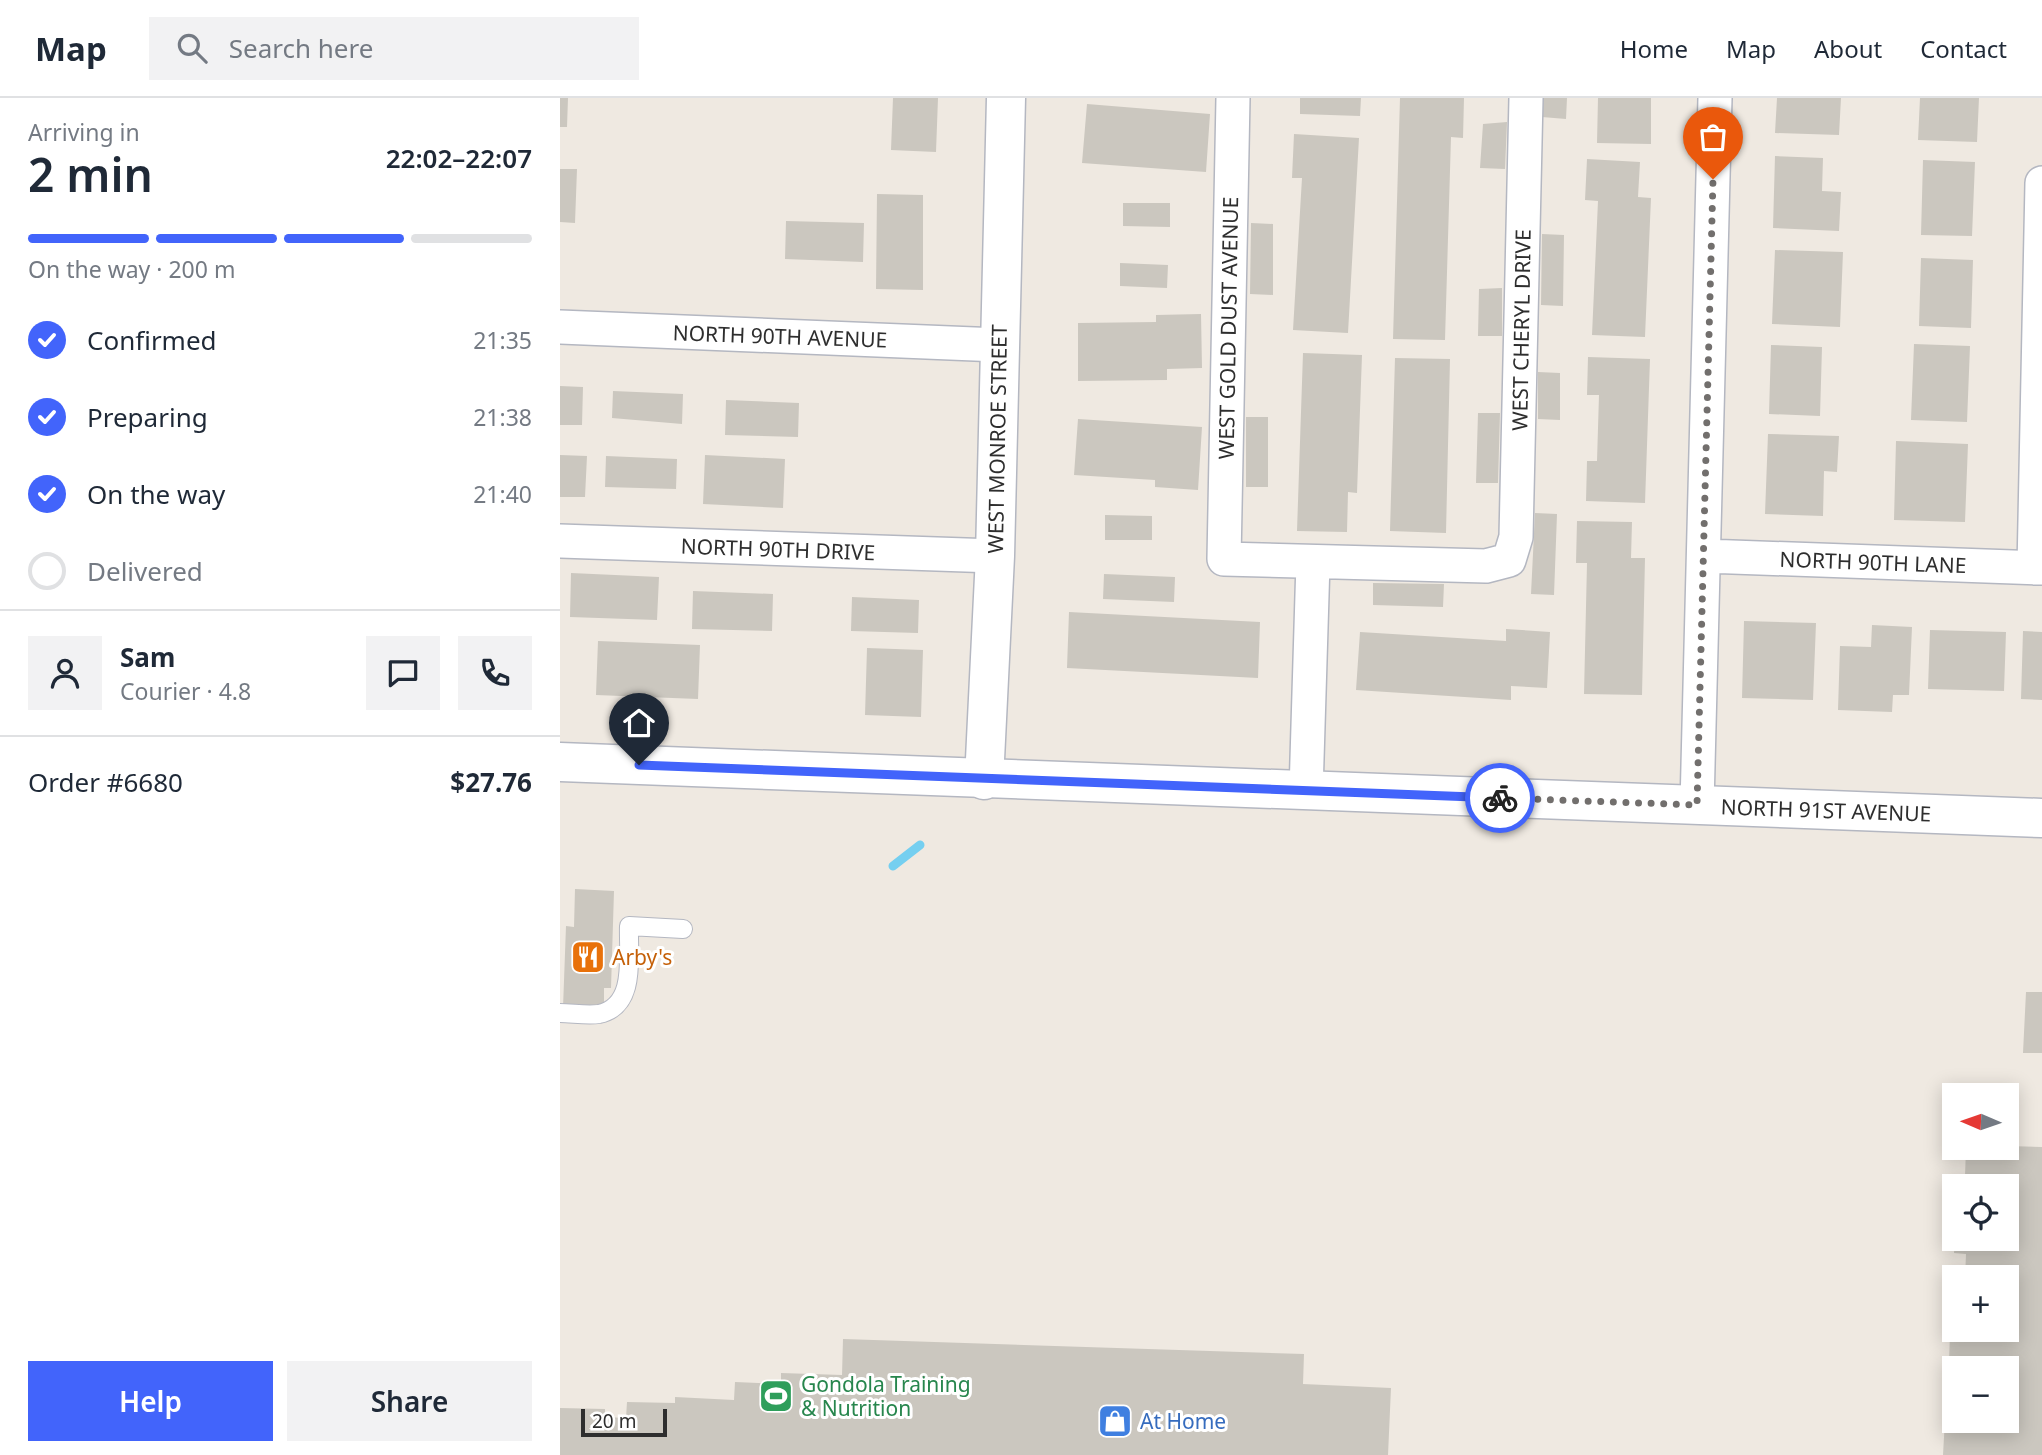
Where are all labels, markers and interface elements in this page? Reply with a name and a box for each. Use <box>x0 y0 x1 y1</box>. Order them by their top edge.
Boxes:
search box <box>149 17 639 80</box>
text: Map <box>35 26 107 71</box>
icon: search <box>173 29 211 67</box>
text: Search here <box>229 30 373 66</box>
text: Home <box>1620 32 1688 65</box>
text: Map <box>1726 32 1776 65</box>
text: About <box>1814 32 1882 65</box>
text: Contact <box>1920 32 2007 65</box>
pin <box>1683 107 1743 179</box>
text: Arriving in <box>28 116 140 148</box>
icon: bag <box>1694 118 1732 156</box>
text: 22:02–22:07 <box>386 140 532 176</box>
text: 2 min <box>28 143 153 205</box>
street label: WEST GOLD DUST AVENUE <box>1212 197 1244 459</box>
street label: WEST CHERYL DRIVE <box>1505 229 1537 431</box>
text: On the way · 200 m <box>28 253 235 285</box>
street label: NORTH 90TH AVENUE <box>672 318 888 354</box>
icon: check <box>28 321 66 359</box>
text: Confirmed <box>87 322 217 358</box>
text: 21:35 <box>473 324 532 356</box>
street label: WEST MONROE STREET <box>981 324 1013 554</box>
icon: check <box>28 398 66 436</box>
text: Preparing <box>87 399 208 435</box>
text: 21:38 <box>473 401 532 433</box>
icon: check <box>28 475 66 513</box>
text: On the way <box>87 476 225 512</box>
text: 21:40 <box>473 478 532 510</box>
street label: NORTH 90TH DRIVE <box>680 532 876 566</box>
street label: NORTH 90TH LANE <box>1779 545 1967 579</box>
text: Delivered <box>87 553 203 589</box>
button: person <box>28 636 102 710</box>
button: chat <box>366 636 440 710</box>
button: phone <box>458 636 532 710</box>
text: Sam <box>120 639 175 675</box>
text: Courier · 4.8 <box>120 675 251 707</box>
pin <box>609 693 669 765</box>
icon: home <box>620 704 658 742</box>
courier <box>1465 763 1535 833</box>
text: Order #6680 <box>28 764 183 800</box>
text: $27.76 <box>450 764 532 800</box>
icon: bike <box>1481 779 1519 817</box>
street label: NORTH 91ST AVENUE <box>1720 792 1932 828</box>
restaurant icon: Arby's <box>569 938 607 976</box>
place label: Arby's <box>612 943 672 971</box>
north arrow <box>1942 1083 2020 1160</box>
map controls <box>1942 1083 2019 1433</box>
button: locate <box>1942 1174 2019 1251</box>
button: + <box>1942 1265 2019 1342</box>
button: − <box>1942 1356 2019 1433</box>
button: Help <box>28 1361 273 1441</box>
button: Share <box>287 1361 532 1441</box>
place label: Gondola Training & Nutrition <box>801 1370 971 1422</box>
sports icon: Gondola Training & Nutrition <box>757 1377 795 1415</box>
shop icon: At Home <box>1096 1402 1134 1440</box>
scale bar <box>581 1406 667 1438</box>
place label: At Home <box>1140 1407 1226 1435</box>
text: 20 m <box>592 1408 636 1434</box>

